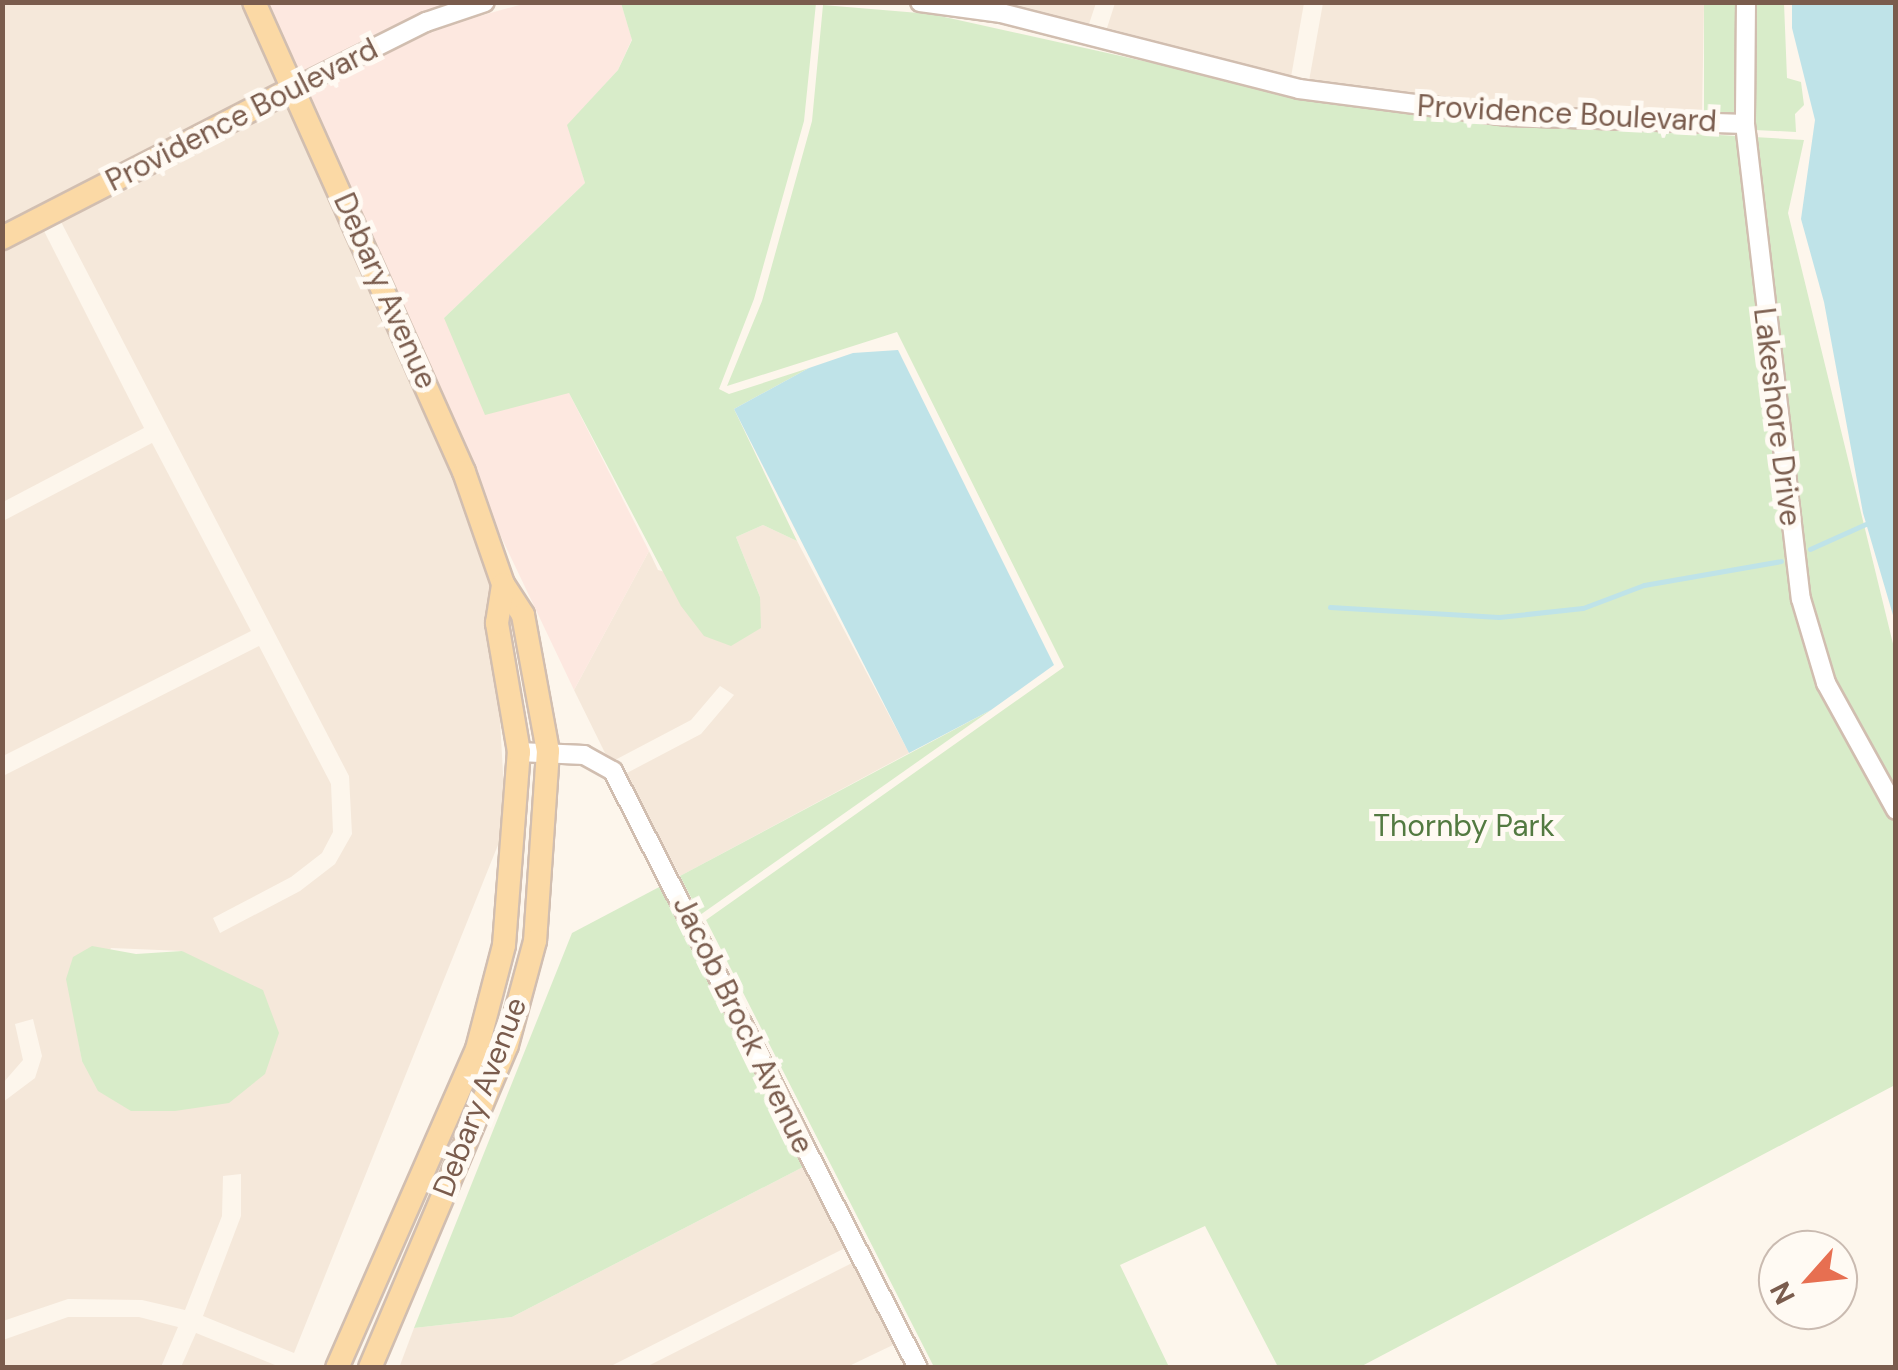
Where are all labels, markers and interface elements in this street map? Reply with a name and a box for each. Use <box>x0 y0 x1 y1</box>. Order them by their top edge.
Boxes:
street label: Providence Boulevard <box>100 31 384 199</box>
street label: Providence Boulevard <box>1416 88 1718 140</box>
street label: Debary Avenue <box>326 188 444 394</box>
street label: Lakeshore Drive <box>1746 306 1808 528</box>
park label: Thornby Park <box>1373 808 1555 844</box>
street label: Jacob Brock Avenue <box>665 891 821 1159</box>
street label: Debary Avenue <box>425 992 535 1202</box>
north arrow <box>1758 1230 1858 1330</box>
text: N <box>1761 1275 1804 1310</box>

